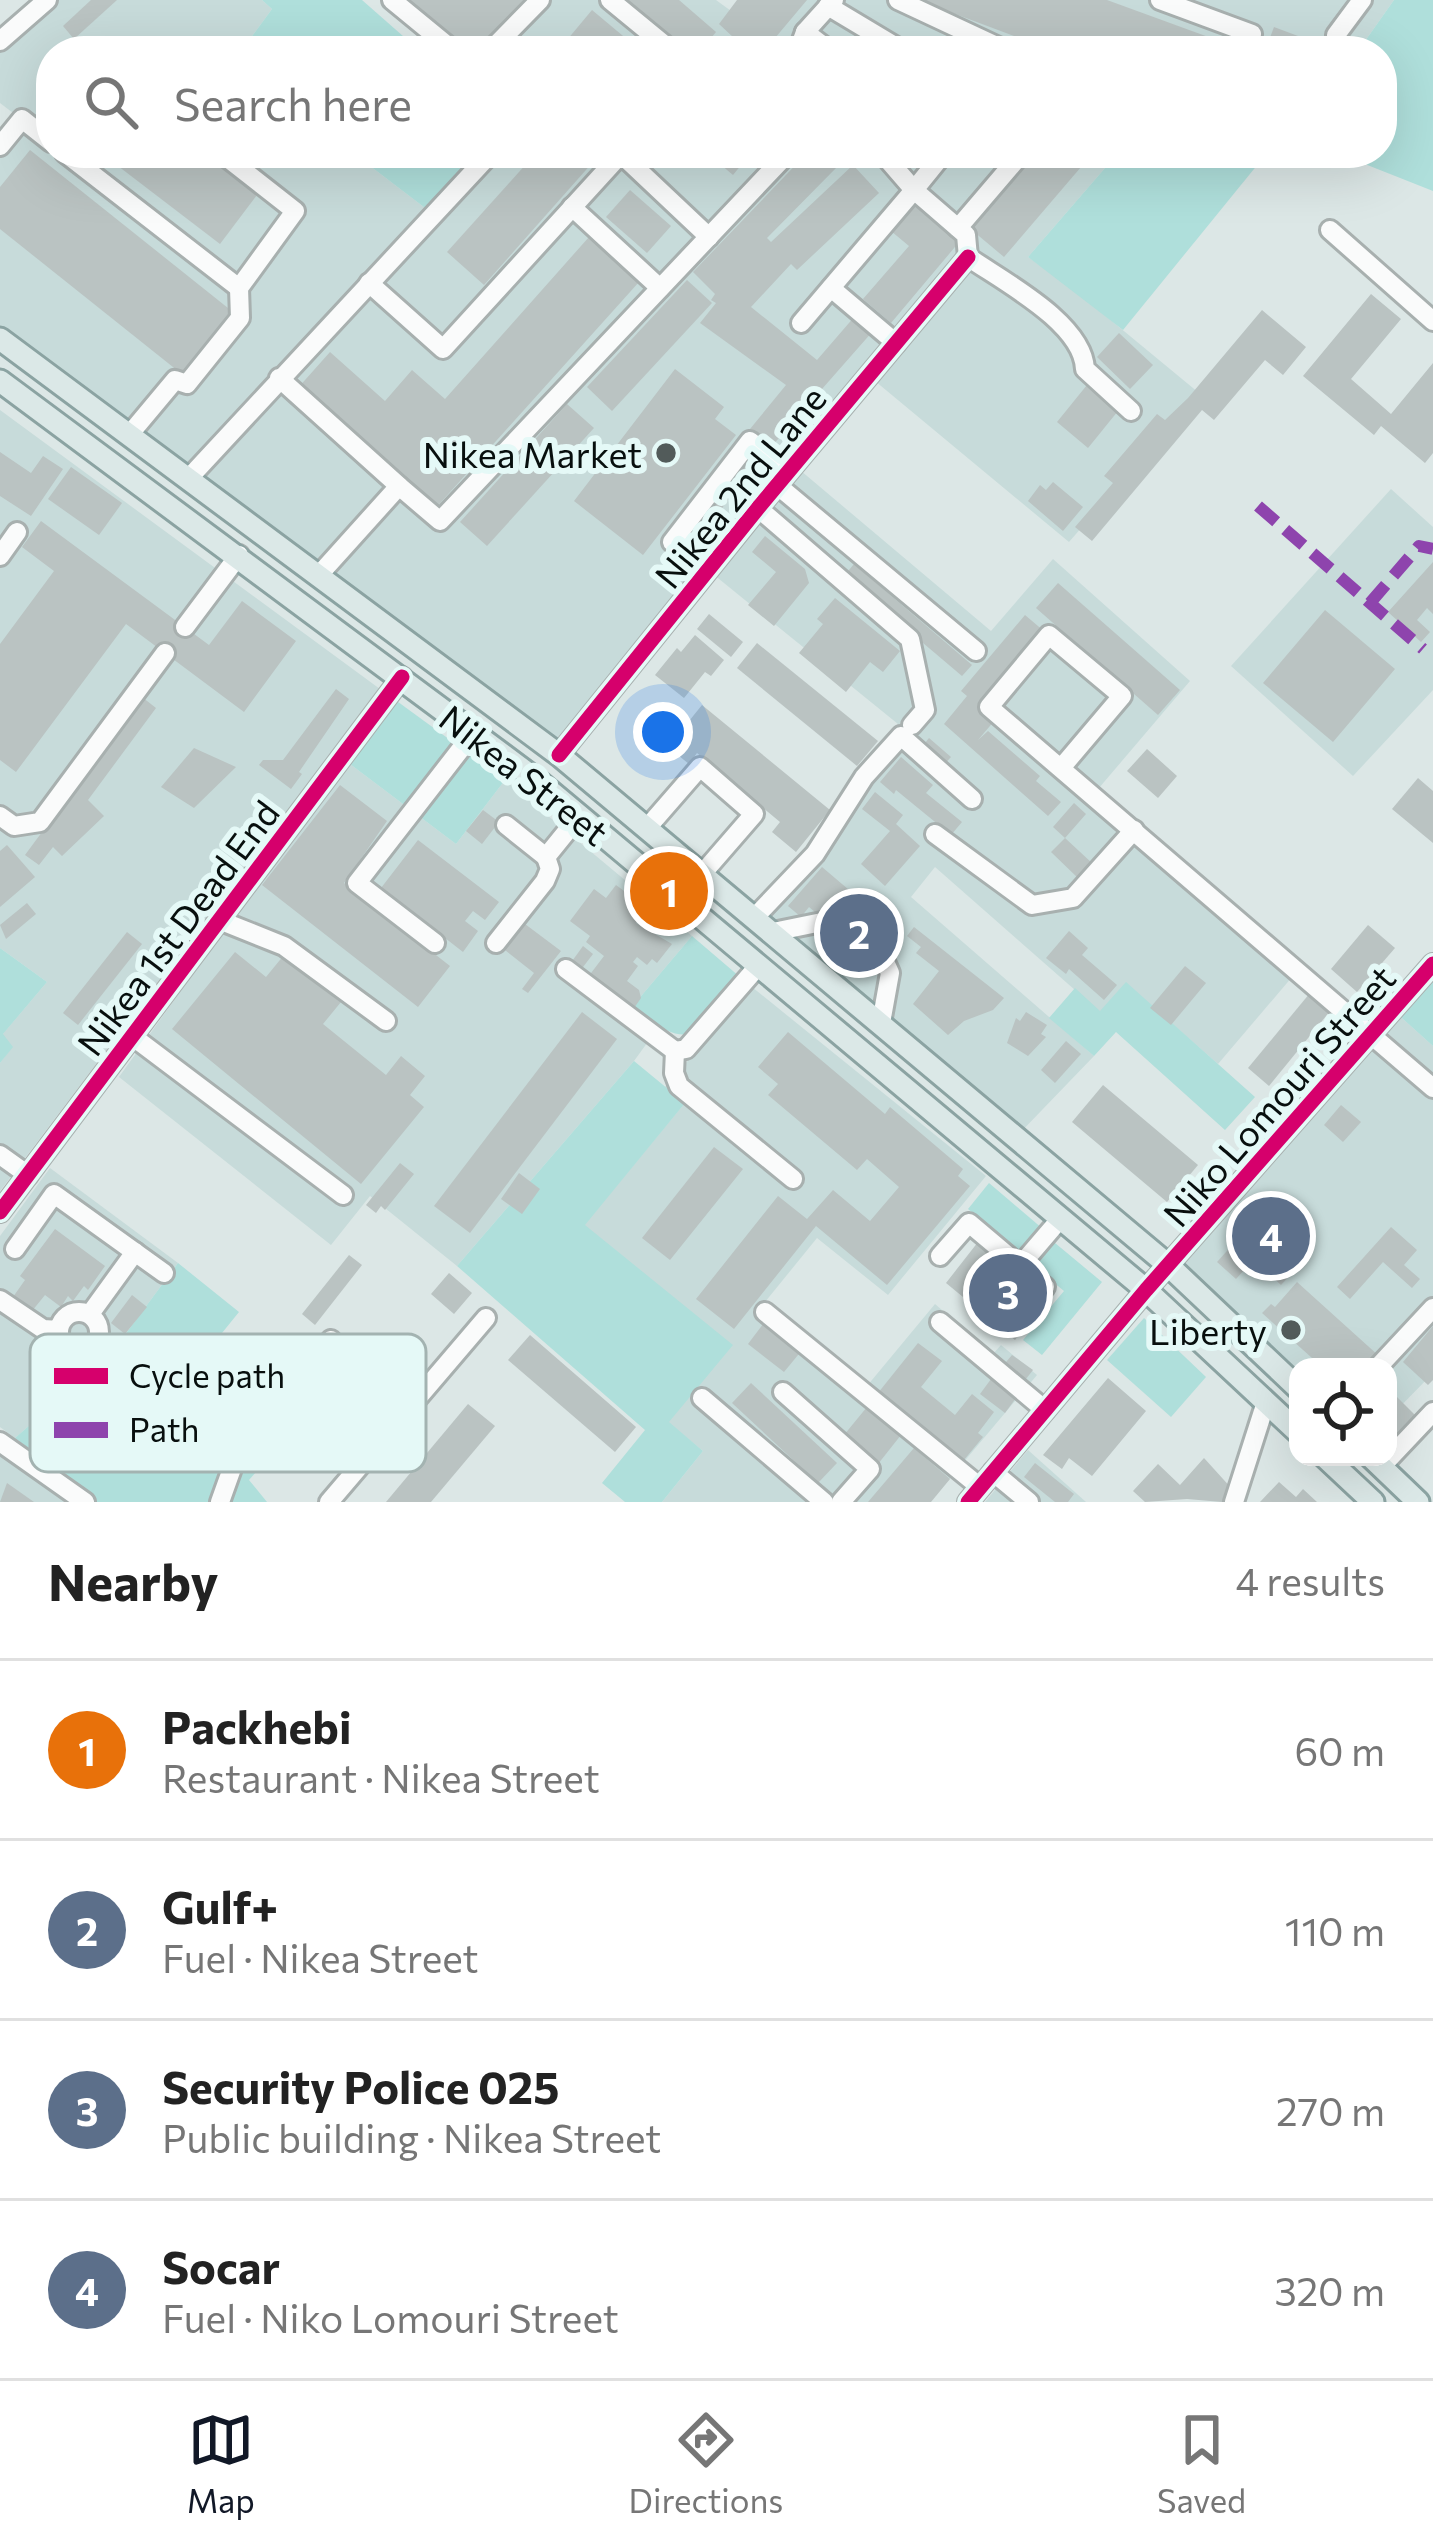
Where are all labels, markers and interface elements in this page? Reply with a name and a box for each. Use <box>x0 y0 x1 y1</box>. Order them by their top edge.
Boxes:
search box <box>36 36 1397 168</box>
icon: search <box>78 69 144 135</box>
text: Search here <box>174 75 412 130</box>
street label: Nikea 2nd Lane <box>644 376 834 596</box>
place label: Nikea Market <box>423 431 642 475</box>
marker: Nikea Market <box>653 440 679 466</box>
street label: Nikea Street <box>432 695 618 853</box>
your location <box>633 702 693 762</box>
street label: Nikea 1st Dead End <box>67 791 287 1063</box>
pin: 1 <box>630 846 708 936</box>
pin: 2 <box>820 888 898 978</box>
street label: Niko Lomouri Street <box>1153 956 1403 1234</box>
pin: 4 <box>1232 1191 1310 1281</box>
pin: 3 <box>969 1248 1047 1338</box>
place label: Liberty <box>1149 1308 1267 1352</box>
marker: Liberty <box>1278 1317 1304 1343</box>
legend <box>30 1334 426 1472</box>
text: Cycle path <box>129 1354 285 1395</box>
map controls <box>1289 1358 1397 1466</box>
button: locate <box>1289 1358 1397 1466</box>
text: Path <box>129 1408 199 1449</box>
text: Nearby <box>48 1549 218 1612</box>
text: 4 results <box>1235 1556 1385 1604</box>
text: Packhebi <box>162 1698 351 1753</box>
text: 1 <box>78 1726 96 1774</box>
text: 60 m <box>1294 1726 1385 1774</box>
text: Restaurant · Nikea Street <box>162 1753 600 1801</box>
text: Gulf+ <box>162 1878 278 1933</box>
text: 2 <box>76 1906 98 1954</box>
text: 110 m <box>1285 1906 1385 1954</box>
text: Fuel · Nikea Street <box>162 1933 479 1981</box>
text: Security Police 025 <box>162 2058 559 2113</box>
text: 3 <box>76 2086 98 2134</box>
text: 270 m <box>1276 2086 1385 2134</box>
text: Public building · Nikea Street <box>162 2113 661 2161</box>
text: Socar <box>162 2238 280 2293</box>
text: 4 <box>75 2266 99 2314</box>
text: 320 m <box>1274 2266 1385 2314</box>
text: Fuel · Niko Lomouri Street <box>162 2293 619 2341</box>
tab: Map <box>187 2407 255 2520</box>
tab: Directions <box>629 2407 783 2520</box>
tab: Saved <box>1157 2407 1246 2520</box>

